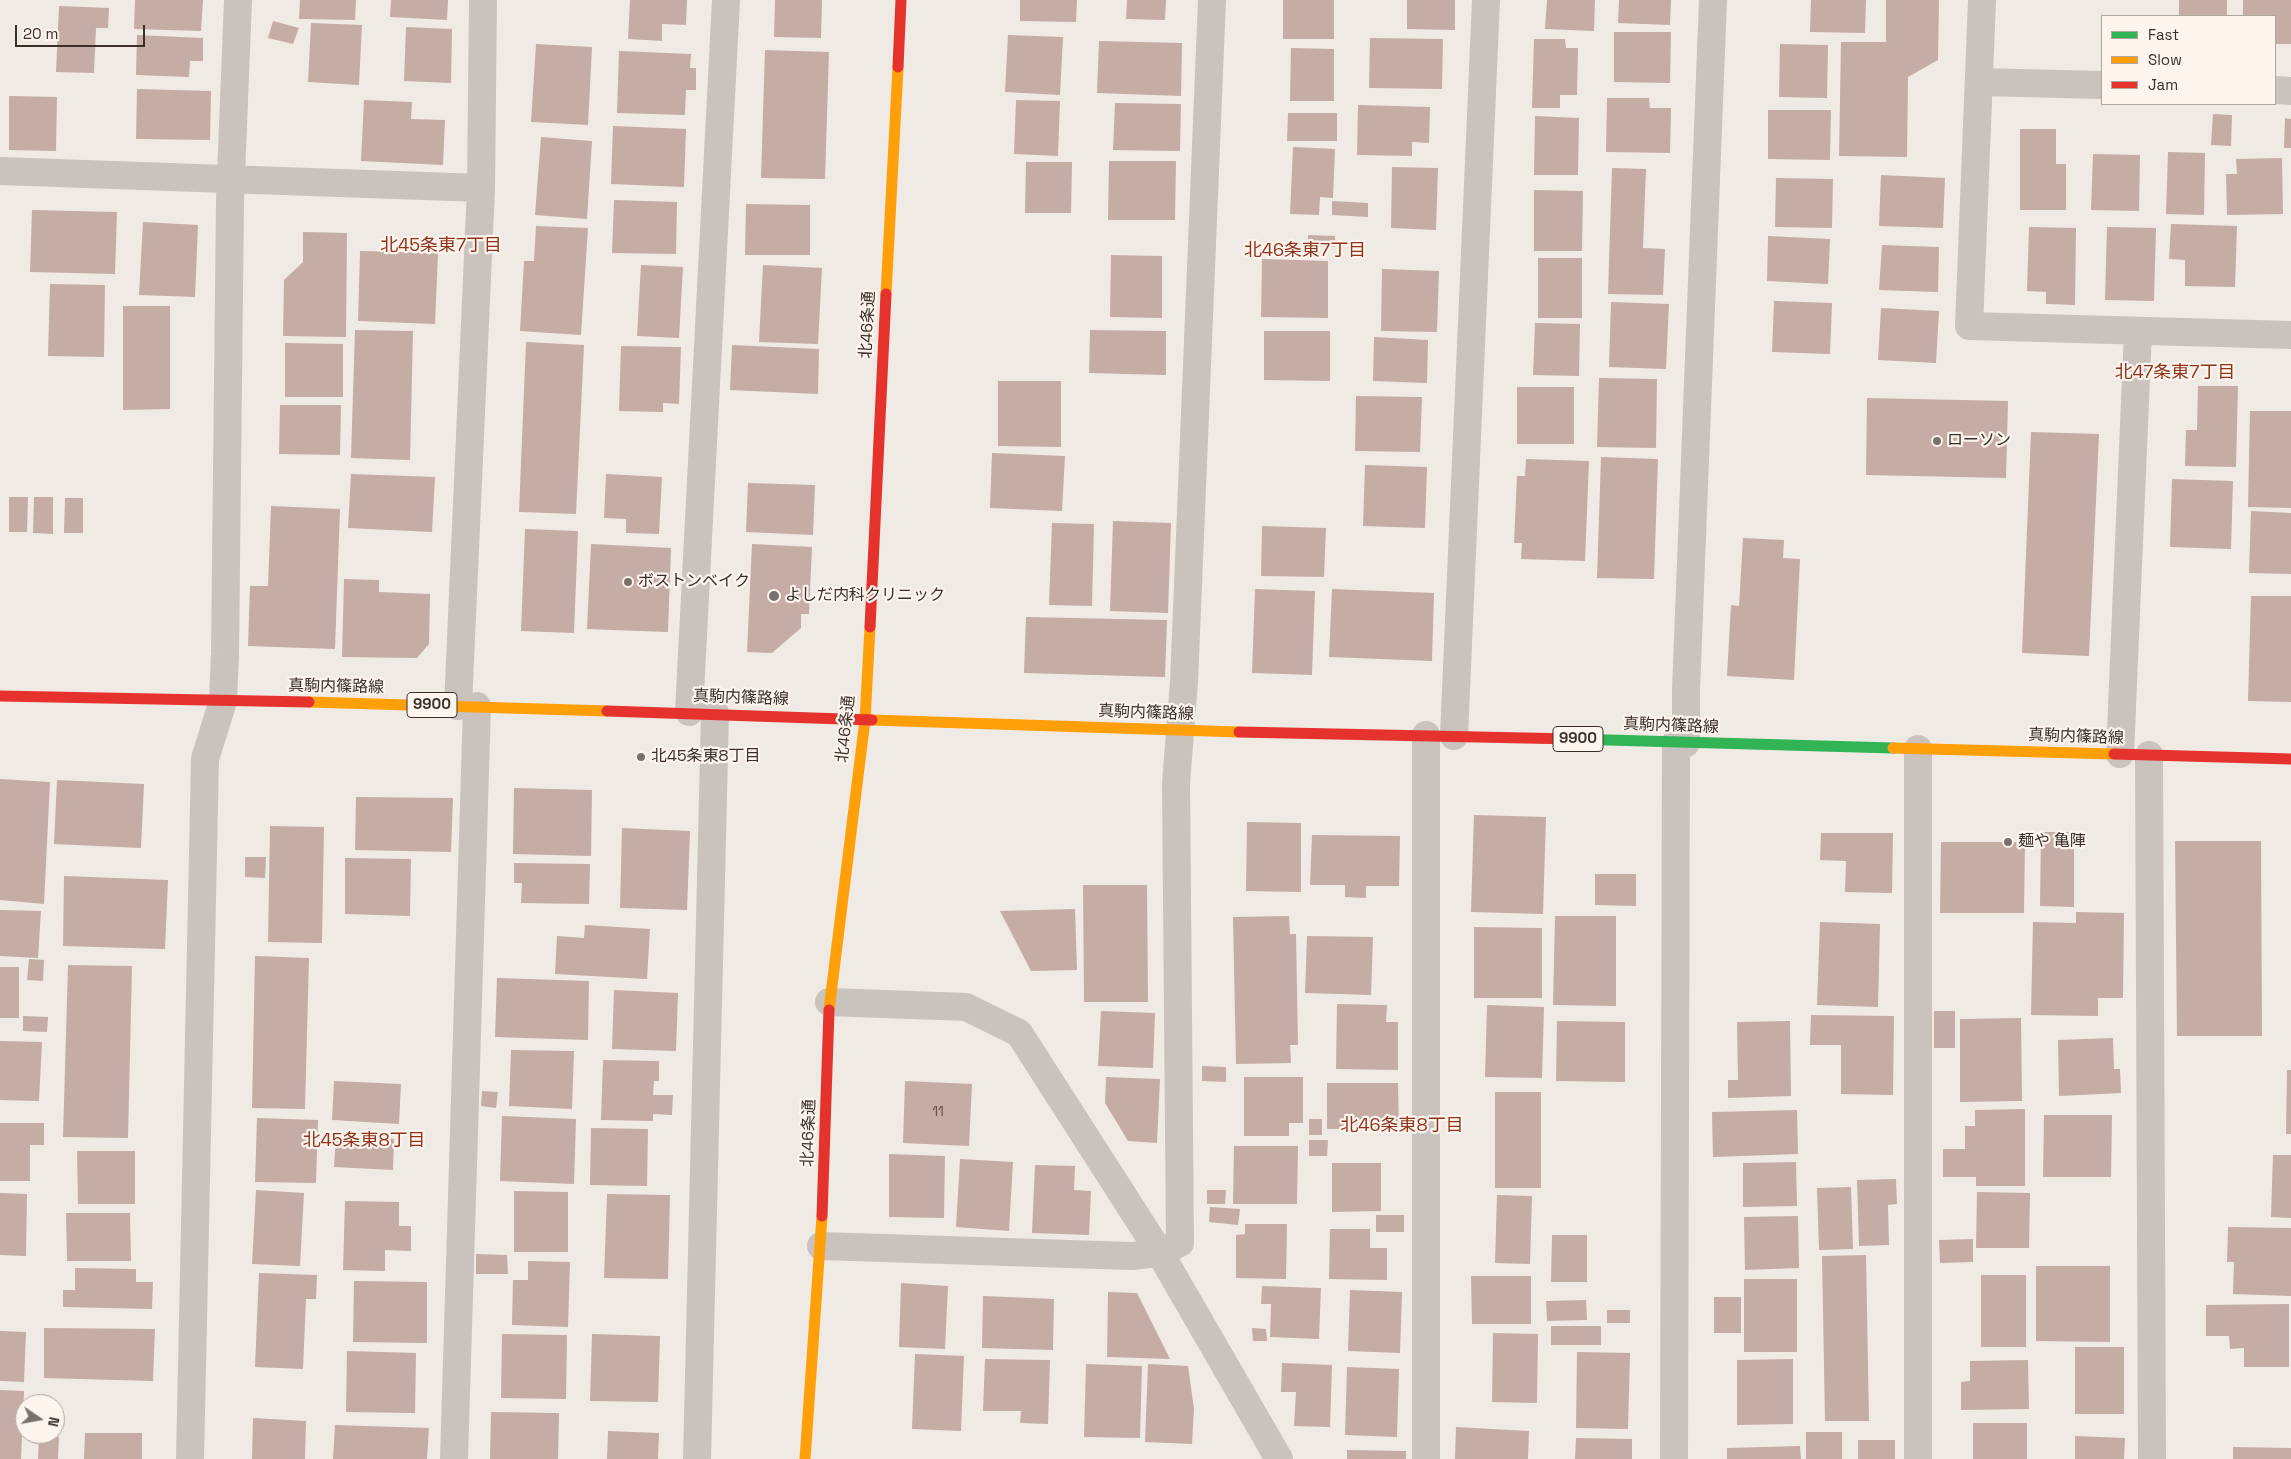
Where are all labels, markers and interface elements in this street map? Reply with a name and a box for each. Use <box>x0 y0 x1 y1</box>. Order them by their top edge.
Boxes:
scale bar <box>18 15 148 47</box>
legend <box>2101 15 2276 105</box>
text: 20 m <box>23 24 58 43</box>
text: Fast <box>2148 25 2179 44</box>
text: Slow <box>2148 50 2182 69</box>
text: Jam <box>2148 75 2178 94</box>
district label: 北45条東7丁目 <box>380 235 502 257</box>
district label: 北46条東7丁目 <box>1244 240 1366 262</box>
street label: 北46条通 <box>857 291 879 359</box>
district label: 北47条東7丁目 <box>2115 362 2235 384</box>
place label: ローソン <box>1947 431 2011 451</box>
marker: ローソン <box>1931 435 1943 447</box>
place label: ボストンベイク <box>638 572 750 592</box>
marker: ボストンベイク <box>622 576 634 588</box>
place label: よしだ内科クリニック <box>785 586 945 606</box>
marker: よしだ内科クリニック <box>767 589 781 603</box>
street label: 真駒内篠路線 <box>288 677 384 697</box>
street label: 真駒内篠路線 <box>693 687 789 709</box>
road number: 9900 <box>407 692 457 718</box>
street label: 北46条通 <box>833 694 859 764</box>
street label: 真駒内篠路線 <box>1098 702 1194 724</box>
street label: 真駒内篠路線 <box>1623 715 1719 737</box>
road number: 9900 <box>1553 726 1603 752</box>
street label: 真駒内篠路線 <box>2028 726 2124 748</box>
place label: 北45条東8丁目 <box>651 747 761 767</box>
marker: 北45条東8丁目 <box>635 751 647 763</box>
place label: 麺や 亀陣 <box>2018 832 2086 852</box>
marker: 麺や 亀陣 <box>2002 836 2014 848</box>
street label: 北46条通 <box>798 1099 820 1167</box>
house number: 11 <box>932 1104 944 1120</box>
district label: 北46条東8丁目 <box>1340 1115 1464 1137</box>
district label: 北45条東8丁目 <box>302 1130 426 1152</box>
north arrow <box>15 1394 65 1444</box>
text: N <box>44 1415 63 1428</box>

